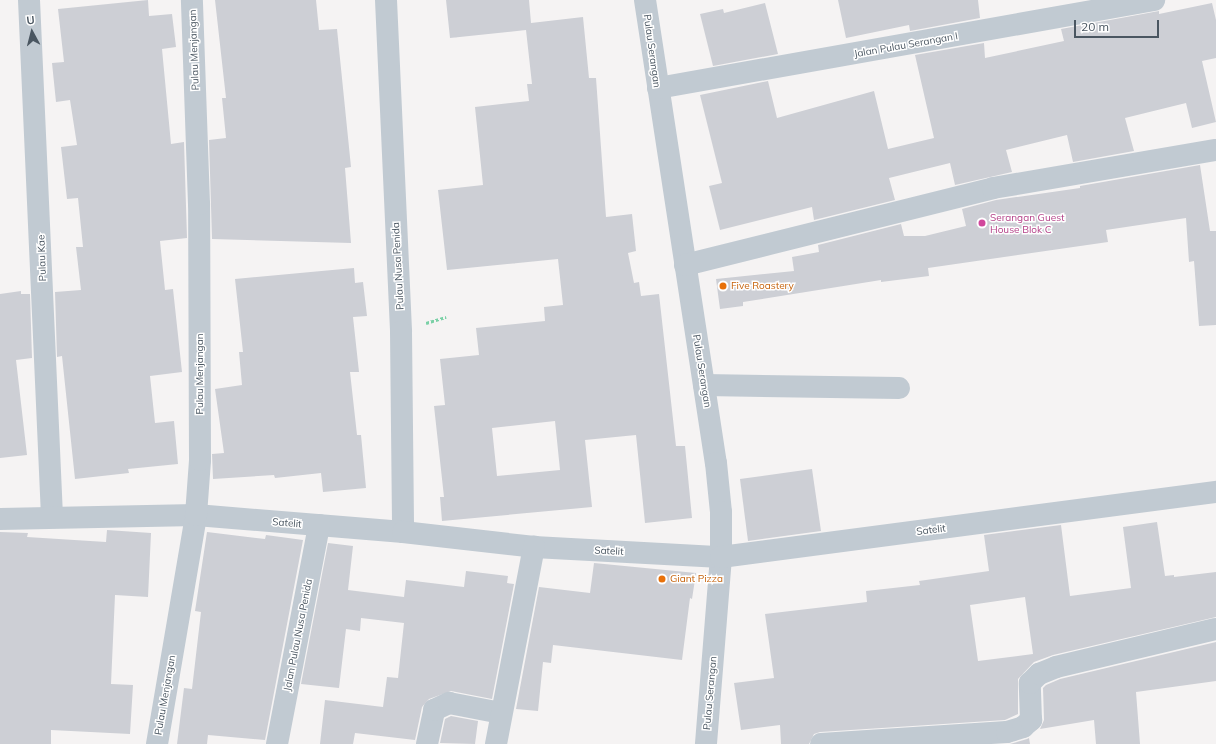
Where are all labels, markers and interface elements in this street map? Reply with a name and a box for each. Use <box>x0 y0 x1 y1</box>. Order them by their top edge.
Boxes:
street label: Pulau Menjangan <box>187 9 201 91</box>
north arrow <box>12 12 52 52</box>
scale bar <box>1076 12 1161 38</box>
text: U <box>26 13 35 28</box>
street label: Pulau Serangan <box>641 14 663 88</box>
text: 20 m <box>1081 19 1109 34</box>
street label: Jalan Pulau Serangan I <box>853 30 959 60</box>
place label: Serangan Guest House Blok C <box>990 211 1065 234</box>
marker: Serangan Guest House Blok C <box>977 218 987 228</box>
street label: Pulau Nusa Penida <box>390 222 406 310</box>
street label: Pulau Kae <box>35 234 49 282</box>
place label: Five Roastery <box>731 280 794 292</box>
marker: Five Roastery <box>718 281 728 291</box>
street label: Pulau Menjangan <box>194 334 206 414</box>
street label: Pulau Serangan <box>690 334 714 408</box>
street label: Satelit <box>272 516 302 530</box>
street label: Satelit <box>916 522 946 538</box>
street label: Satelit <box>594 544 624 558</box>
place label: Giant Pizza <box>670 573 723 585</box>
marker: Giant Pizza <box>657 574 667 584</box>
street label: Jalan Pulau Nusa Penida <box>281 578 315 692</box>
street label: Pulau Menjangan <box>152 654 178 736</box>
street label: Pulau Serangan <box>701 656 719 730</box>

